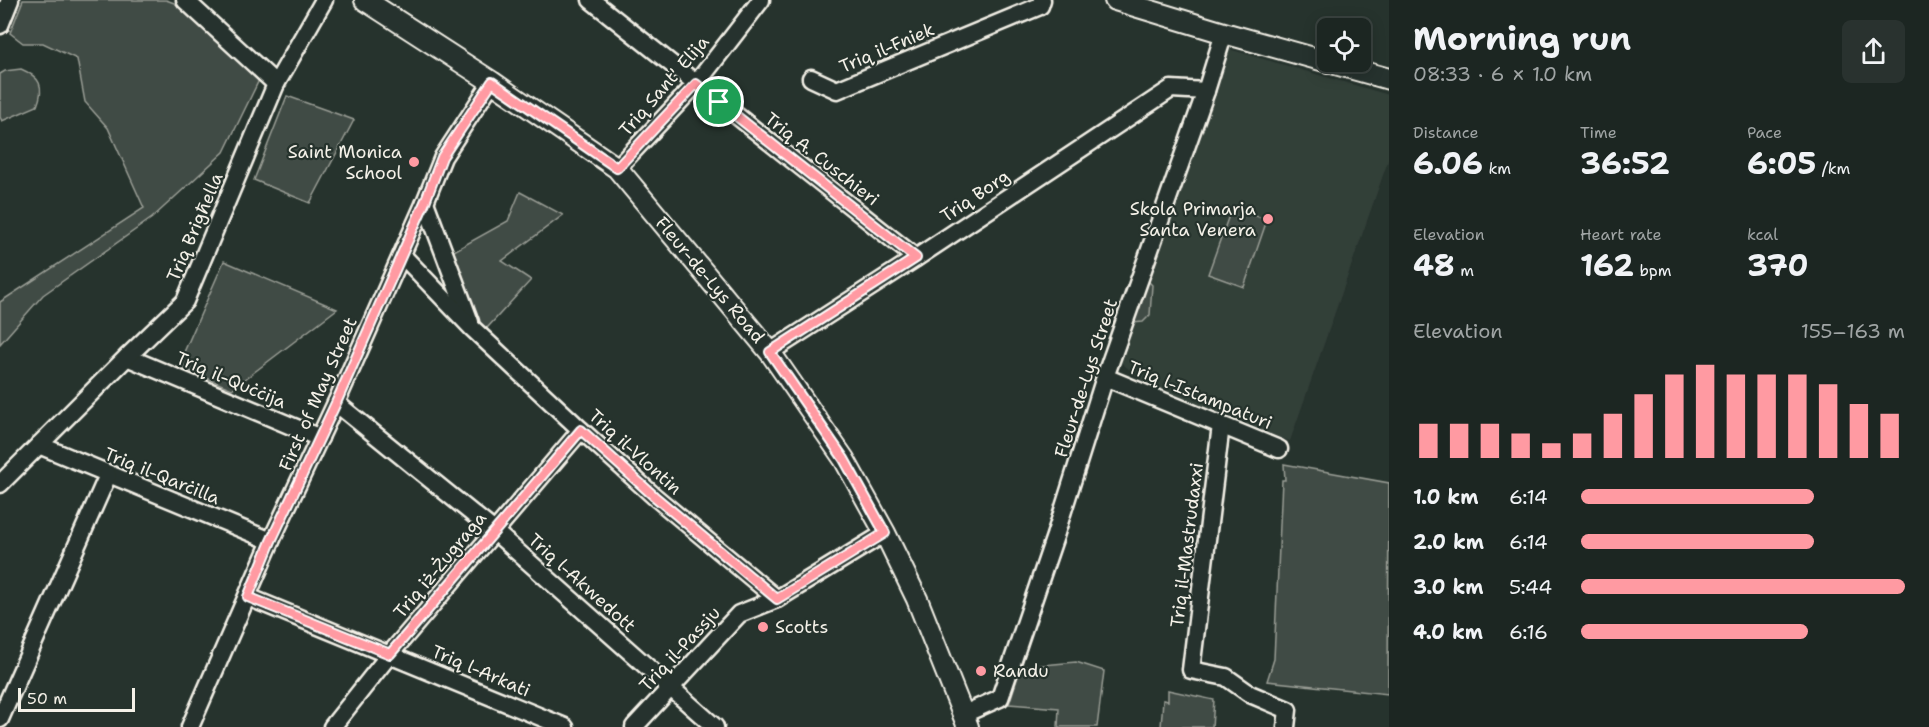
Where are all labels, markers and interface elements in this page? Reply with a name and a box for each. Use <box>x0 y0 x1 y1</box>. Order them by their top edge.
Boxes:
text: Morning run <box>1413 16 1631 61</box>
street label: Triq il-Fniek <box>836 17 938 79</box>
map controls <box>1317 18 1371 72</box>
button: locate <box>1317 18 1371 72</box>
button: share <box>1842 20 1905 83</box>
street label: Triq Sant' Elija <box>614 31 714 141</box>
text: 08:33 · 6 × 1.0 km <box>1413 61 1592 87</box>
pin <box>693 76 744 127</box>
icon: arrive <box>702 85 735 118</box>
street label: Triq A. Cuschieri <box>760 107 884 211</box>
text: Distance <box>1413 122 1479 143</box>
text: Time <box>1580 122 1617 143</box>
text: Pace <box>1747 122 1782 143</box>
place label: Saint Monica School <box>288 140 403 185</box>
text: 6.06 <box>1413 143 1483 184</box>
text: 36:52 <box>1580 143 1670 184</box>
text: 6:05 <box>1747 143 1816 184</box>
marker: Saint Monica School <box>407 155 421 169</box>
text: km <box>1483 158 1511 179</box>
text: /km <box>1816 158 1850 179</box>
street label: Triq Borg <box>936 164 1014 228</box>
street label: Triq Brigħella <box>161 169 229 285</box>
place label: Skola Primarja Santa Venera <box>1130 197 1256 242</box>
street label: Fleur-de-Lys Road <box>650 212 770 348</box>
marker: Skola Primarja Santa Venera <box>1261 212 1275 226</box>
text: Elevation <box>1413 224 1485 245</box>
text: Heart rate <box>1580 224 1662 245</box>
text: kcal <box>1747 224 1778 245</box>
text: 48 <box>1413 245 1455 286</box>
text: 162 <box>1580 245 1634 286</box>
text: 370 <box>1747 245 1809 286</box>
text: m <box>1455 260 1474 281</box>
text: bpm <box>1634 260 1672 281</box>
street label: Fleur-de-Lys Street <box>1049 295 1123 461</box>
street label: First of May Street <box>273 313 363 475</box>
text: Elevation <box>1413 318 1503 344</box>
text: 155–163 m <box>1801 318 1905 344</box>
street label: Triq il-Quċċija <box>172 346 290 414</box>
street label: Triq l-Istampaturi <box>1124 355 1276 435</box>
street label: Triq il-Vlontin <box>583 404 687 500</box>
street label: Triq il-Qarċilla <box>101 442 223 510</box>
street label: Triq il-Mastrudaxxi <box>1165 461 1209 629</box>
text: 1.0 km <box>1413 484 1478 510</box>
text: 6:14 <box>1509 484 1548 510</box>
street label: Triq iż-Żugraga <box>388 507 492 623</box>
street label: Triq l-Akwedott <box>523 528 641 638</box>
text: 2.0 km <box>1413 529 1484 555</box>
text: 6:14 <box>1509 529 1548 555</box>
text: 3.0 km <box>1413 574 1484 600</box>
text: 5:44 <box>1509 574 1552 600</box>
street label: Triq il-Passju <box>634 601 726 697</box>
place label: Scotts <box>775 615 828 639</box>
text: 4.0 km <box>1413 619 1483 645</box>
text: 6:16 <box>1509 619 1548 645</box>
marker: Scotts <box>756 620 770 634</box>
street label: Triq l-Arkati <box>428 639 534 703</box>
place label: Randu <box>993 659 1049 683</box>
marker: Randu <box>974 664 988 678</box>
scale bar <box>18 685 135 712</box>
text: 50 m <box>27 688 67 709</box>

